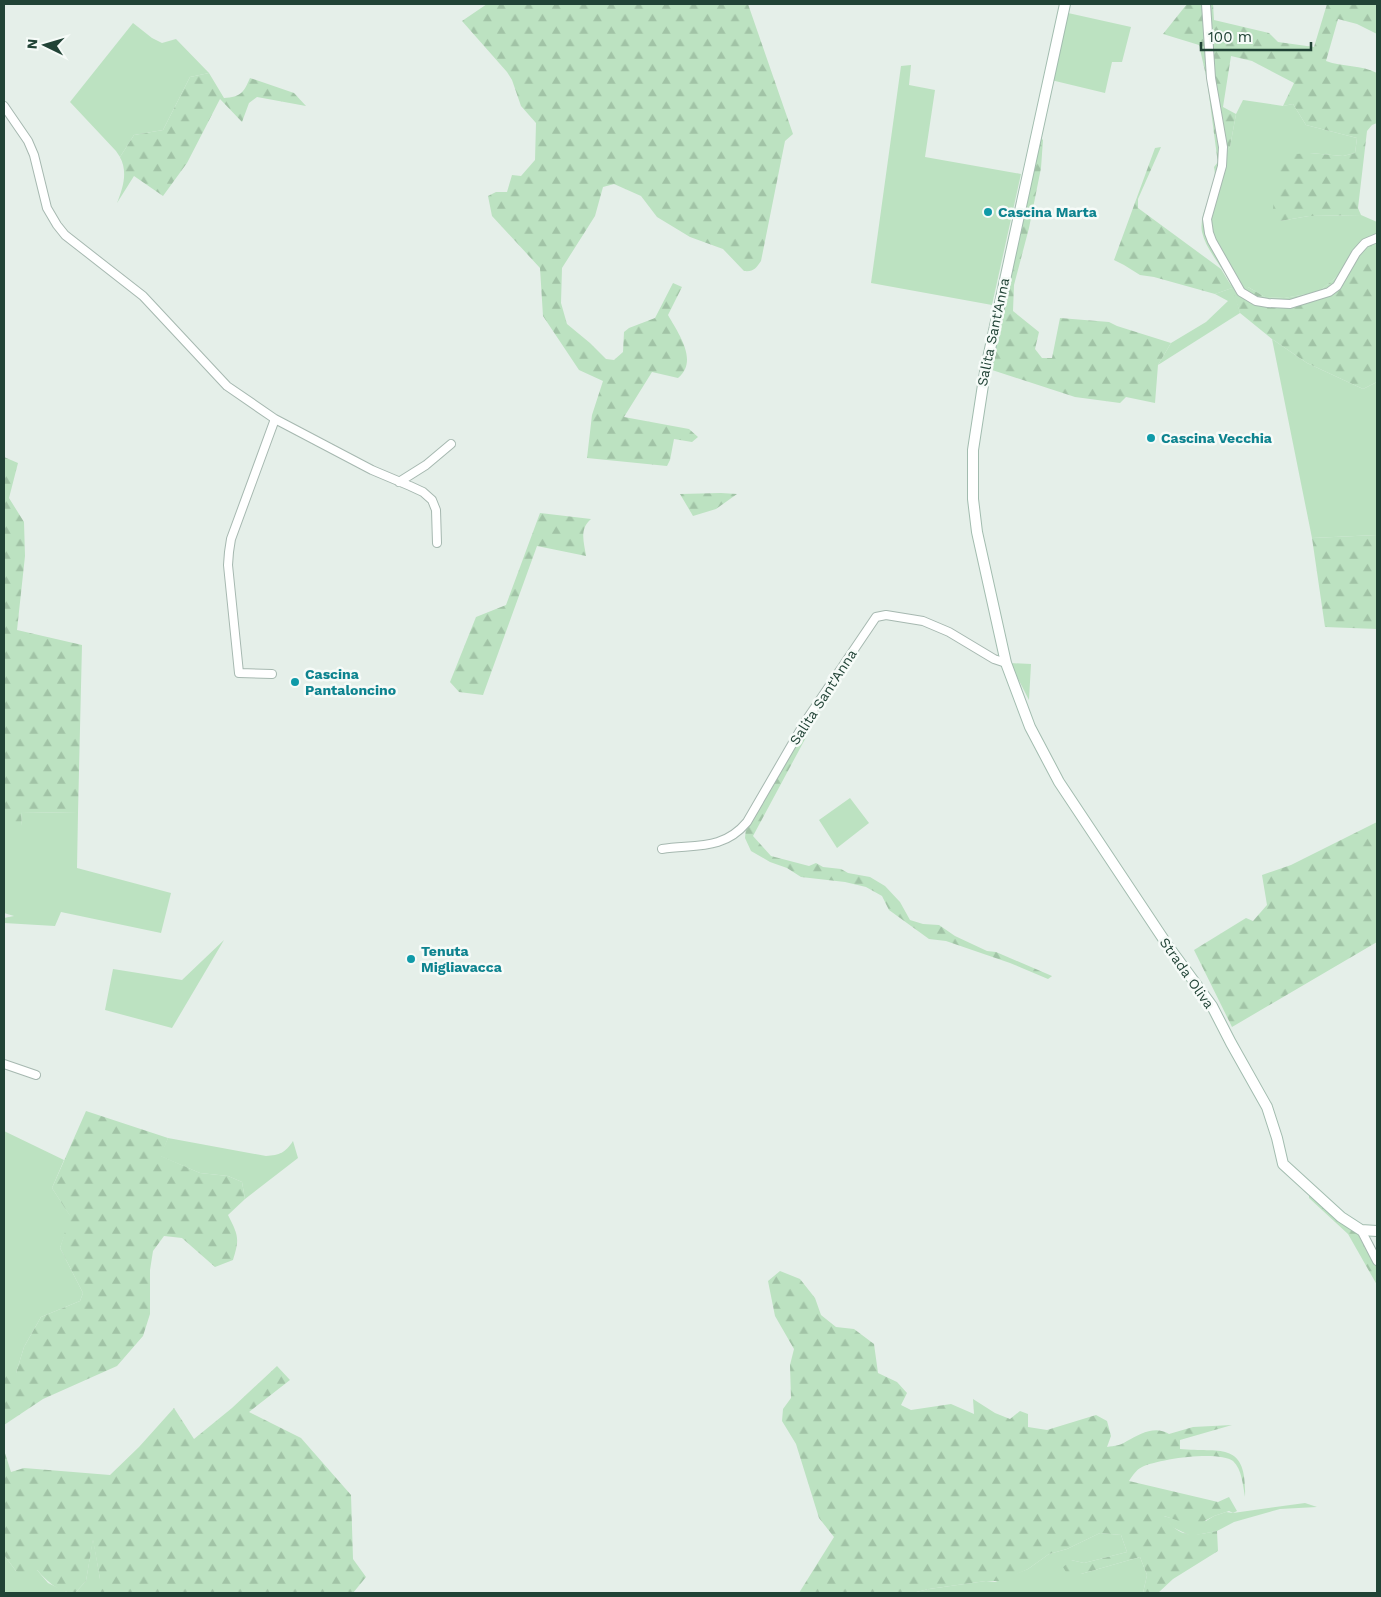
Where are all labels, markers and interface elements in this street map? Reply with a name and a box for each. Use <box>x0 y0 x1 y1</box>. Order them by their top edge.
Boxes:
north arrow <box>20 20 70 70</box>
scale bar <box>1201 20 1311 52</box>
text: 100 m <box>1208 28 1252 46</box>
text: N <box>24 38 40 50</box>
place label: Cascina Marta <box>998 204 1098 220</box>
marker: Cascina Marta <box>982 206 994 218</box>
street label: Salita Sant'Anna <box>974 276 1012 388</box>
place label: Cascina Vecchia <box>1161 430 1273 446</box>
marker: Cascina Vecchia <box>1145 432 1157 444</box>
street label: Salita Sant'Anna <box>786 646 860 748</box>
place label: Cascina Pantaloncino <box>305 666 396 698</box>
marker: Cascina Pantaloncino <box>289 676 301 688</box>
street label: Strada Oliva <box>1157 934 1217 1012</box>
place label: Tenuta Migliavacca <box>421 943 503 975</box>
marker: Tenuta Migliavacca <box>405 953 417 965</box>

